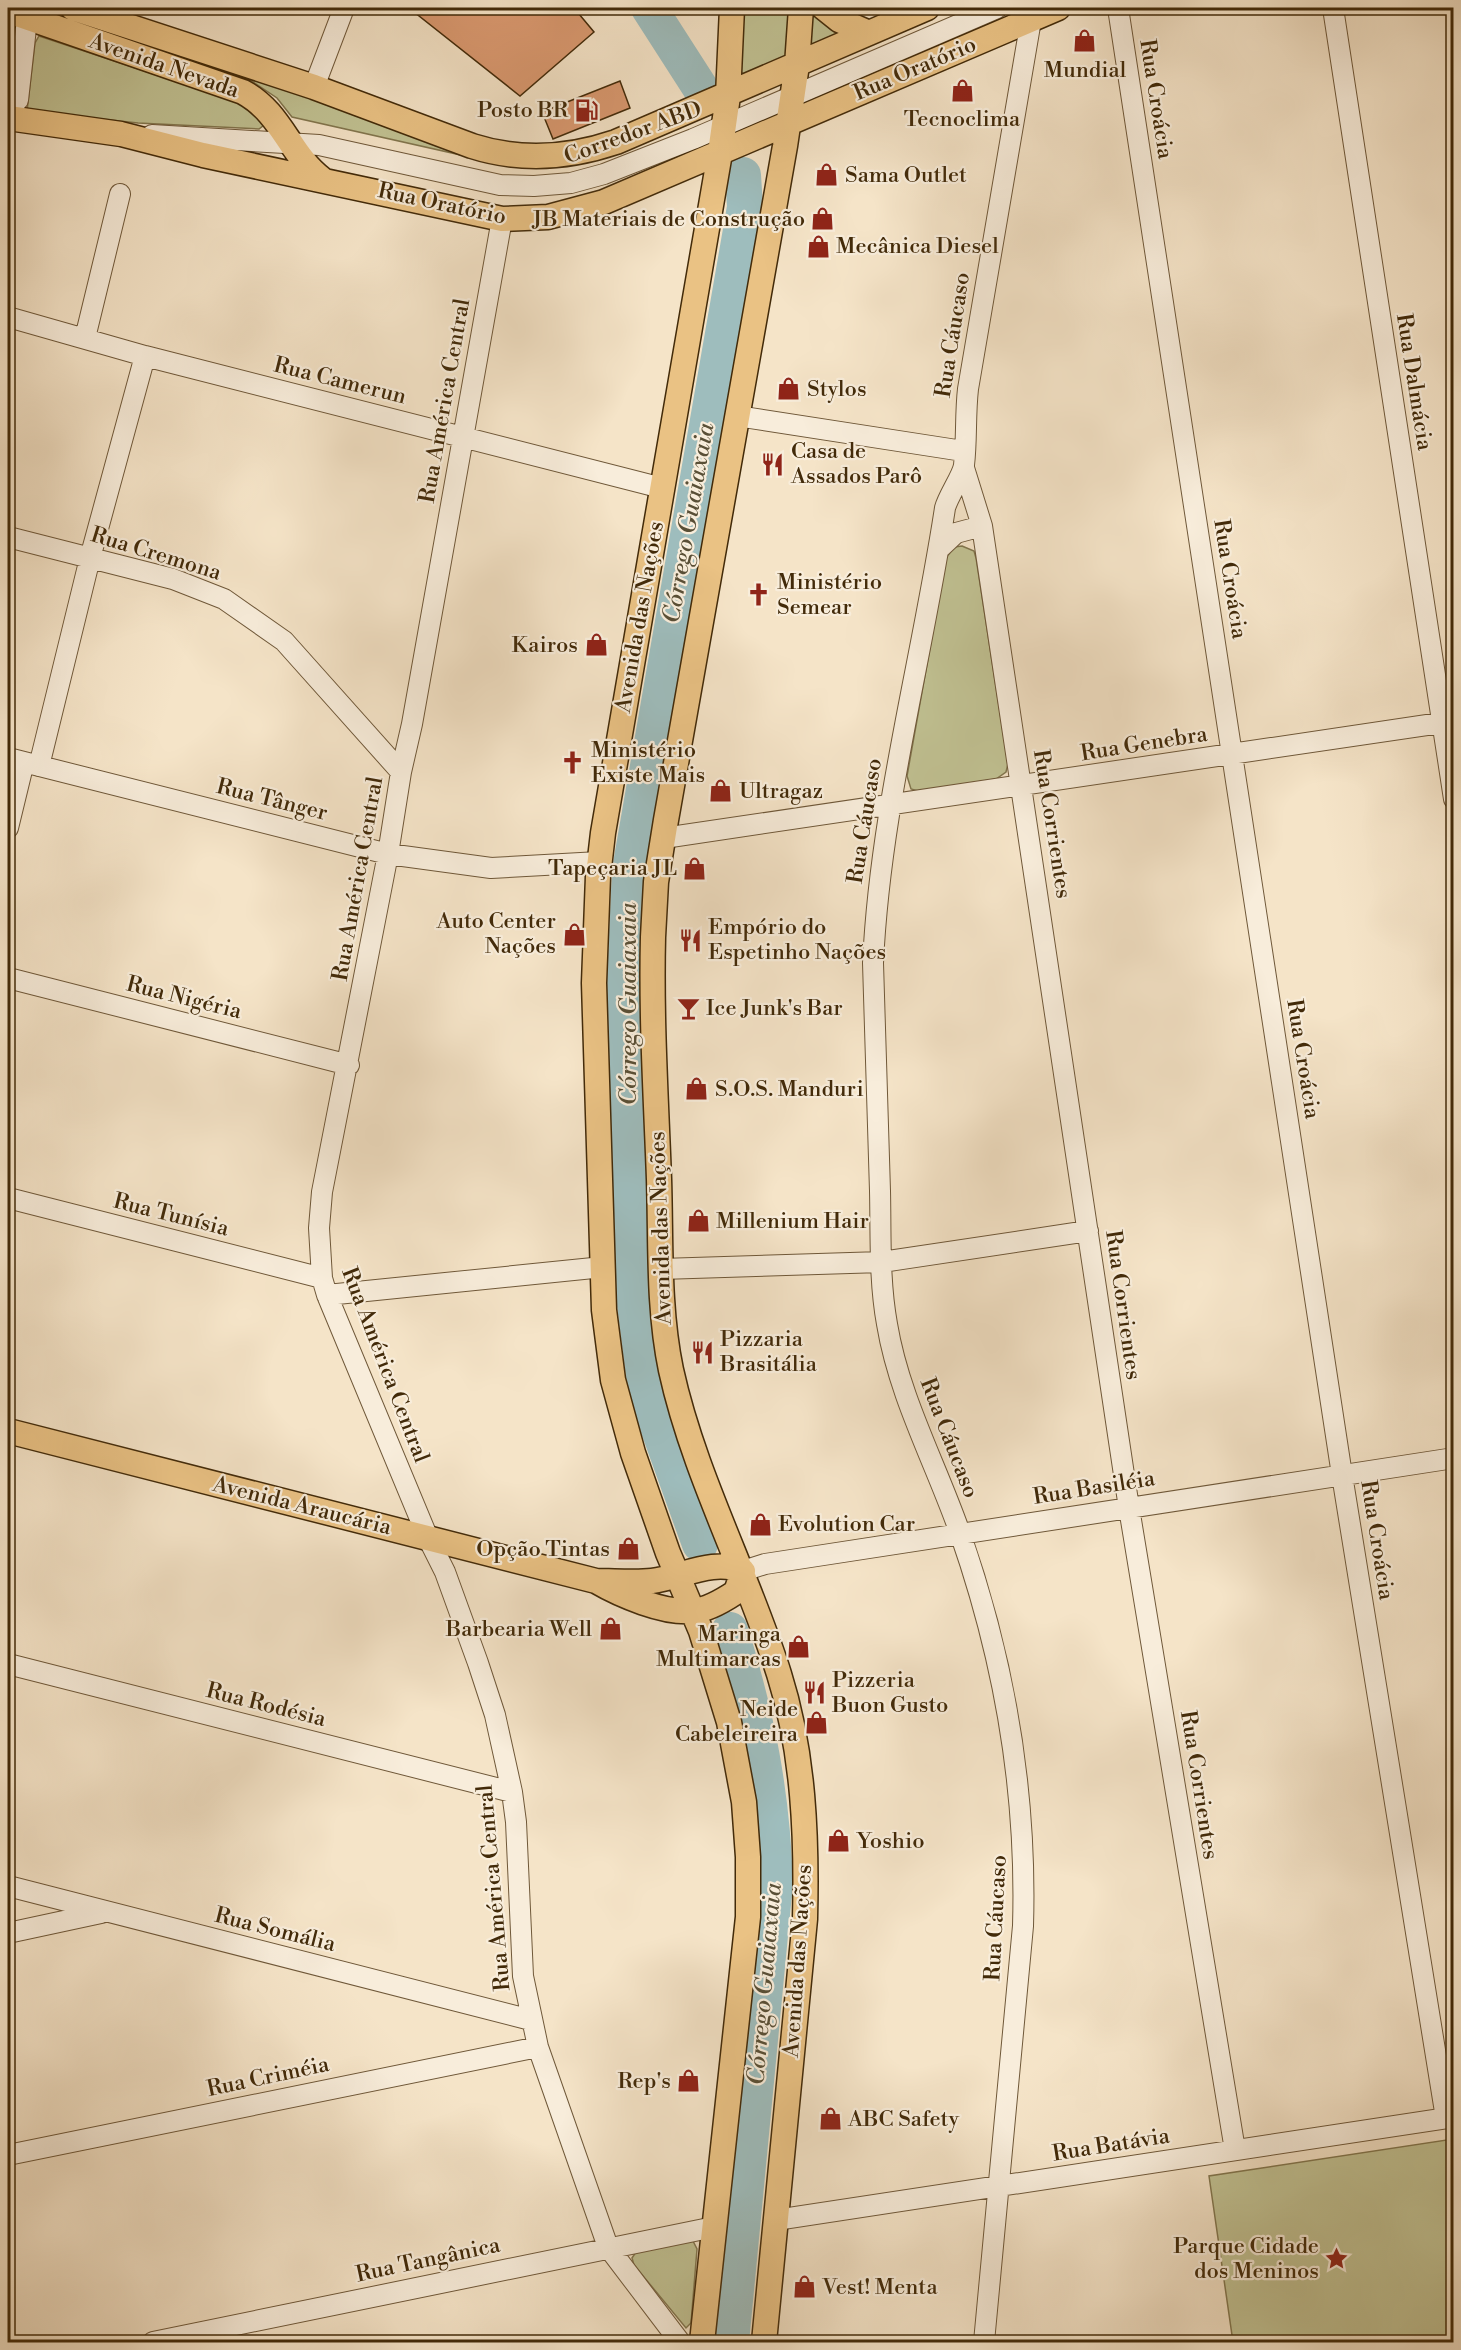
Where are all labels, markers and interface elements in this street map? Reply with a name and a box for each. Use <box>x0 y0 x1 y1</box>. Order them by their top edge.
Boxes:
street label: Avenida Nevada <box>84 27 243 105</box>
shop icon: Mundial <box>1072 28 1098 54</box>
street label: Rua Oratório <box>850 31 980 107</box>
street label: Rua Croácia <box>1133 37 1179 162</box>
place label: Mundial <box>1044 57 1127 84</box>
shop icon: Tecnoclima <box>949 77 975 103</box>
street label: Corredor ABD <box>561 96 705 170</box>
place label: Posto BR <box>477 97 569 124</box>
fuel station icon: Posto BR <box>573 97 599 123</box>
place label: Tecnoclima <box>904 106 1021 133</box>
shop icon: Sama Outlet <box>814 162 840 188</box>
place label: Sama Outlet <box>845 162 967 189</box>
street label: Rua Oratório <box>375 177 509 231</box>
place label: JB Materiais de Construção <box>531 206 805 233</box>
shop icon: JB Materiais de Construção <box>810 206 836 232</box>
shop icon: Mecânica Diesel <box>805 233 831 259</box>
place label: Mecânica Diesel <box>836 233 999 260</box>
street label: Rua Cáucaso <box>930 270 976 400</box>
street label: Rua América Central <box>414 296 476 505</box>
street label: Rua Dalmácia <box>1390 312 1438 453</box>
street label: Rua Camerun <box>271 351 409 411</box>
shop icon: Stylos <box>776 376 802 402</box>
place label: Stylos <box>807 376 867 403</box>
water label: Córrego Guaiaxaia <box>657 420 722 626</box>
place label: Casa de Assados Parô <box>790 438 922 490</box>
restaurant icon: Casa de Assados Parô <box>760 451 786 477</box>
street label: Rua Croácia <box>1207 517 1253 642</box>
street label: Avenida das Nações <box>610 519 670 716</box>
street label: Rua Cremona <box>88 521 225 587</box>
place label: Ministério Semear <box>777 569 882 621</box>
church icon: Ministério Semear <box>746 582 772 608</box>
place label: Kairos <box>511 632 578 659</box>
shop icon: Kairos <box>583 632 609 658</box>
street label: Rua Genebra <box>1079 721 1210 767</box>
place label: Ministério Existe Mais <box>591 737 705 789</box>
street label: Rua Corrientes <box>1027 748 1077 900</box>
church icon: Ministério Existe Mais <box>560 750 586 776</box>
street label: Rua Cáucaso <box>842 756 888 886</box>
street label: Rua Tânger <box>214 773 330 827</box>
street label: Rua América Central <box>327 774 389 983</box>
shop icon: Ultragaz <box>708 778 734 804</box>
place label: Ultragaz <box>739 778 823 805</box>
place label: Tapeçaria JL <box>548 855 677 882</box>
shop icon: Tapeçaria JL <box>682 855 708 881</box>
water label: Córrego Guaiaxaia <box>614 902 644 1105</box>
place label: Auto Center Nações <box>436 908 556 960</box>
place label: Empório do Espetinho Nações <box>708 914 886 966</box>
shop icon: Auto Center Nações <box>561 921 587 947</box>
restaurant icon: Empório do Espetinho Nações <box>677 927 703 953</box>
street label: Rua Nigéria <box>124 971 245 1026</box>
bar icon: Ice Junk's Bar <box>675 995 701 1021</box>
place label: Ice Junk's Bar <box>706 995 843 1022</box>
street label: Rua Croácia <box>1280 997 1326 1122</box>
shop icon: S.O.S. Manduri <box>684 1076 710 1102</box>
place label: S.O.S. Manduri <box>715 1076 864 1103</box>
street label: Avenida das Nações <box>644 1131 678 1326</box>
street label: Rua Tunísia <box>110 1188 232 1243</box>
shop icon: Millenium Hair <box>685 1208 711 1234</box>
place label: Millenium Hair <box>716 1208 869 1235</box>
street label: Rua Corrientes <box>1099 1229 1147 1381</box>
street label: Rua América Central <box>335 1264 435 1467</box>
place label: Pizzaria Brasitália <box>719 1326 818 1378</box>
restaurant icon: Pizzaria Brasitália <box>689 1339 715 1365</box>
street label: Rua Cáucaso <box>914 1374 984 1502</box>
street label: Rua Basiléia <box>1031 1465 1158 1511</box>
street label: Avenida Araucária <box>209 1471 395 1541</box>
street label: Rua Croácia <box>1354 1478 1400 1603</box>
shop icon: Evolution Car <box>747 1511 773 1537</box>
place label: Evolution Car <box>778 1511 915 1538</box>
place label: Opção Tintas <box>476 1536 610 1563</box>
shop icon: Opção Tintas <box>615 1536 641 1562</box>
place label: Barbearia Well <box>445 1616 592 1643</box>
shop icon: Barbearia Well <box>597 1616 623 1642</box>
place label: Maringa Multimarcas <box>656 1621 782 1673</box>
shop icon: Maringa Multimarcas <box>786 1634 812 1660</box>
place label: Pizzeria Buon Gusto <box>831 1667 948 1719</box>
street label: Rua Rodésia <box>203 1677 330 1733</box>
restaurant icon: Pizzeria Buon Gusto <box>801 1680 827 1706</box>
place label: Neide Cabeleireira <box>675 1696 799 1748</box>
shop icon: Neide Cabeleireira <box>803 1709 829 1735</box>
street label: Rua Corrientes <box>1174 1709 1224 1861</box>
street label: Rua América Central <box>471 1783 516 1992</box>
shop icon: Yoshio <box>826 1828 852 1854</box>
place label: Yoshio <box>856 1828 925 1855</box>
street label: Rua Cáucaso <box>979 1854 1013 1982</box>
street label: Avenida das Nações <box>778 1864 818 2059</box>
water label: Córrego Guaiaxaia <box>741 1881 789 2086</box>
street label: Rua Somália <box>212 1902 339 1958</box>
street label: Rua Criméia <box>204 2051 333 2103</box>
place label: Rep's <box>618 2068 671 2095</box>
shop icon: Rep's <box>676 2068 702 2094</box>
shop icon: ABC Safety <box>817 2106 843 2132</box>
place label: ABC Safety <box>847 2106 959 2133</box>
street label: Rua Batávia <box>1050 2122 1172 2168</box>
street label: Rua Tangânica <box>353 2231 504 2288</box>
place label: Parque Cidade dos Meninos <box>1173 2233 1319 2285</box>
place icon: Parque Cidade dos Meninos <box>1324 2246 1350 2272</box>
shop icon: Vest! Menta <box>791 2274 817 2300</box>
place label: Vest! Menta <box>821 2274 939 2301</box>

